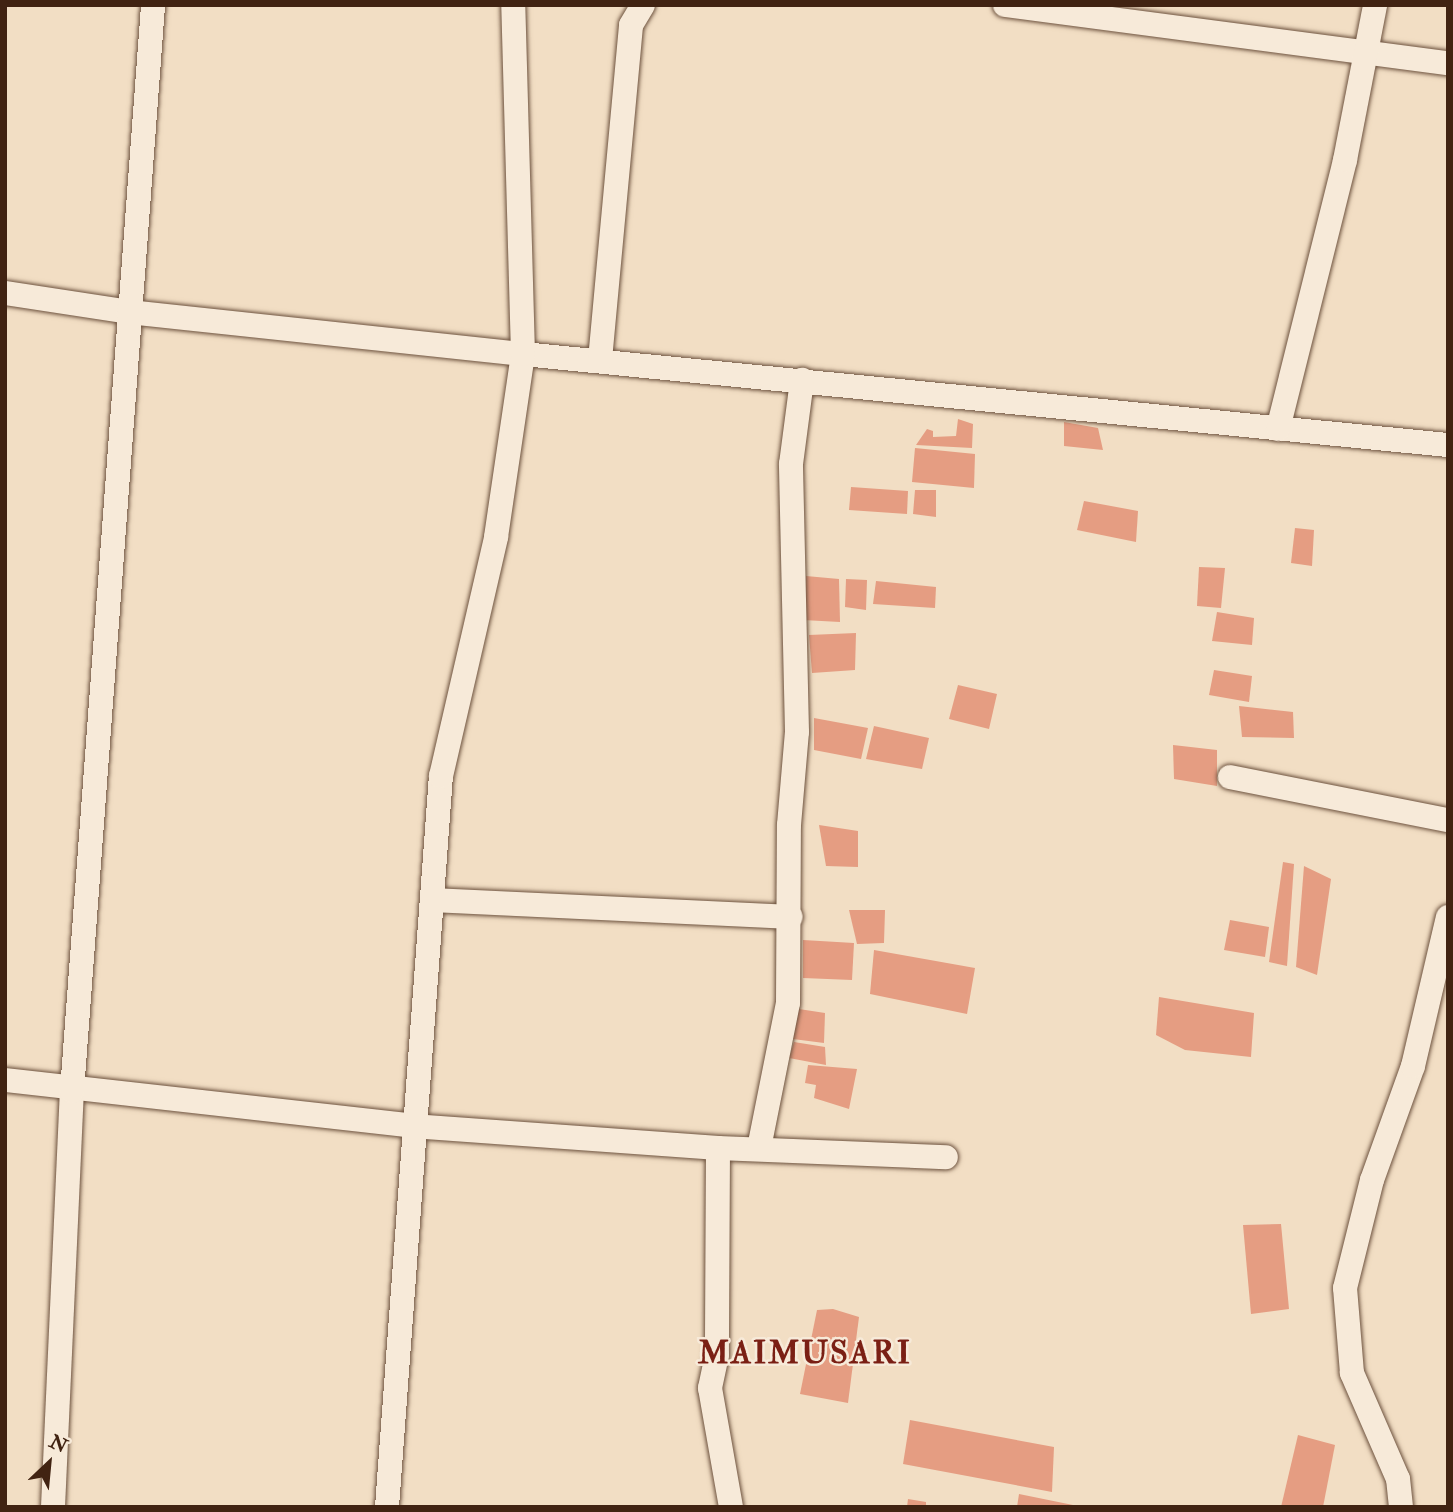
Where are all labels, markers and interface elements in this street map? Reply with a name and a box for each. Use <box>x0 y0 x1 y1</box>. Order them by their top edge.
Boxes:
district label: MAIMUSARI <box>699 1334 911 1372</box>
north arrow <box>14 1428 84 1498</box>
text: N <box>45 1430 71 1459</box>

